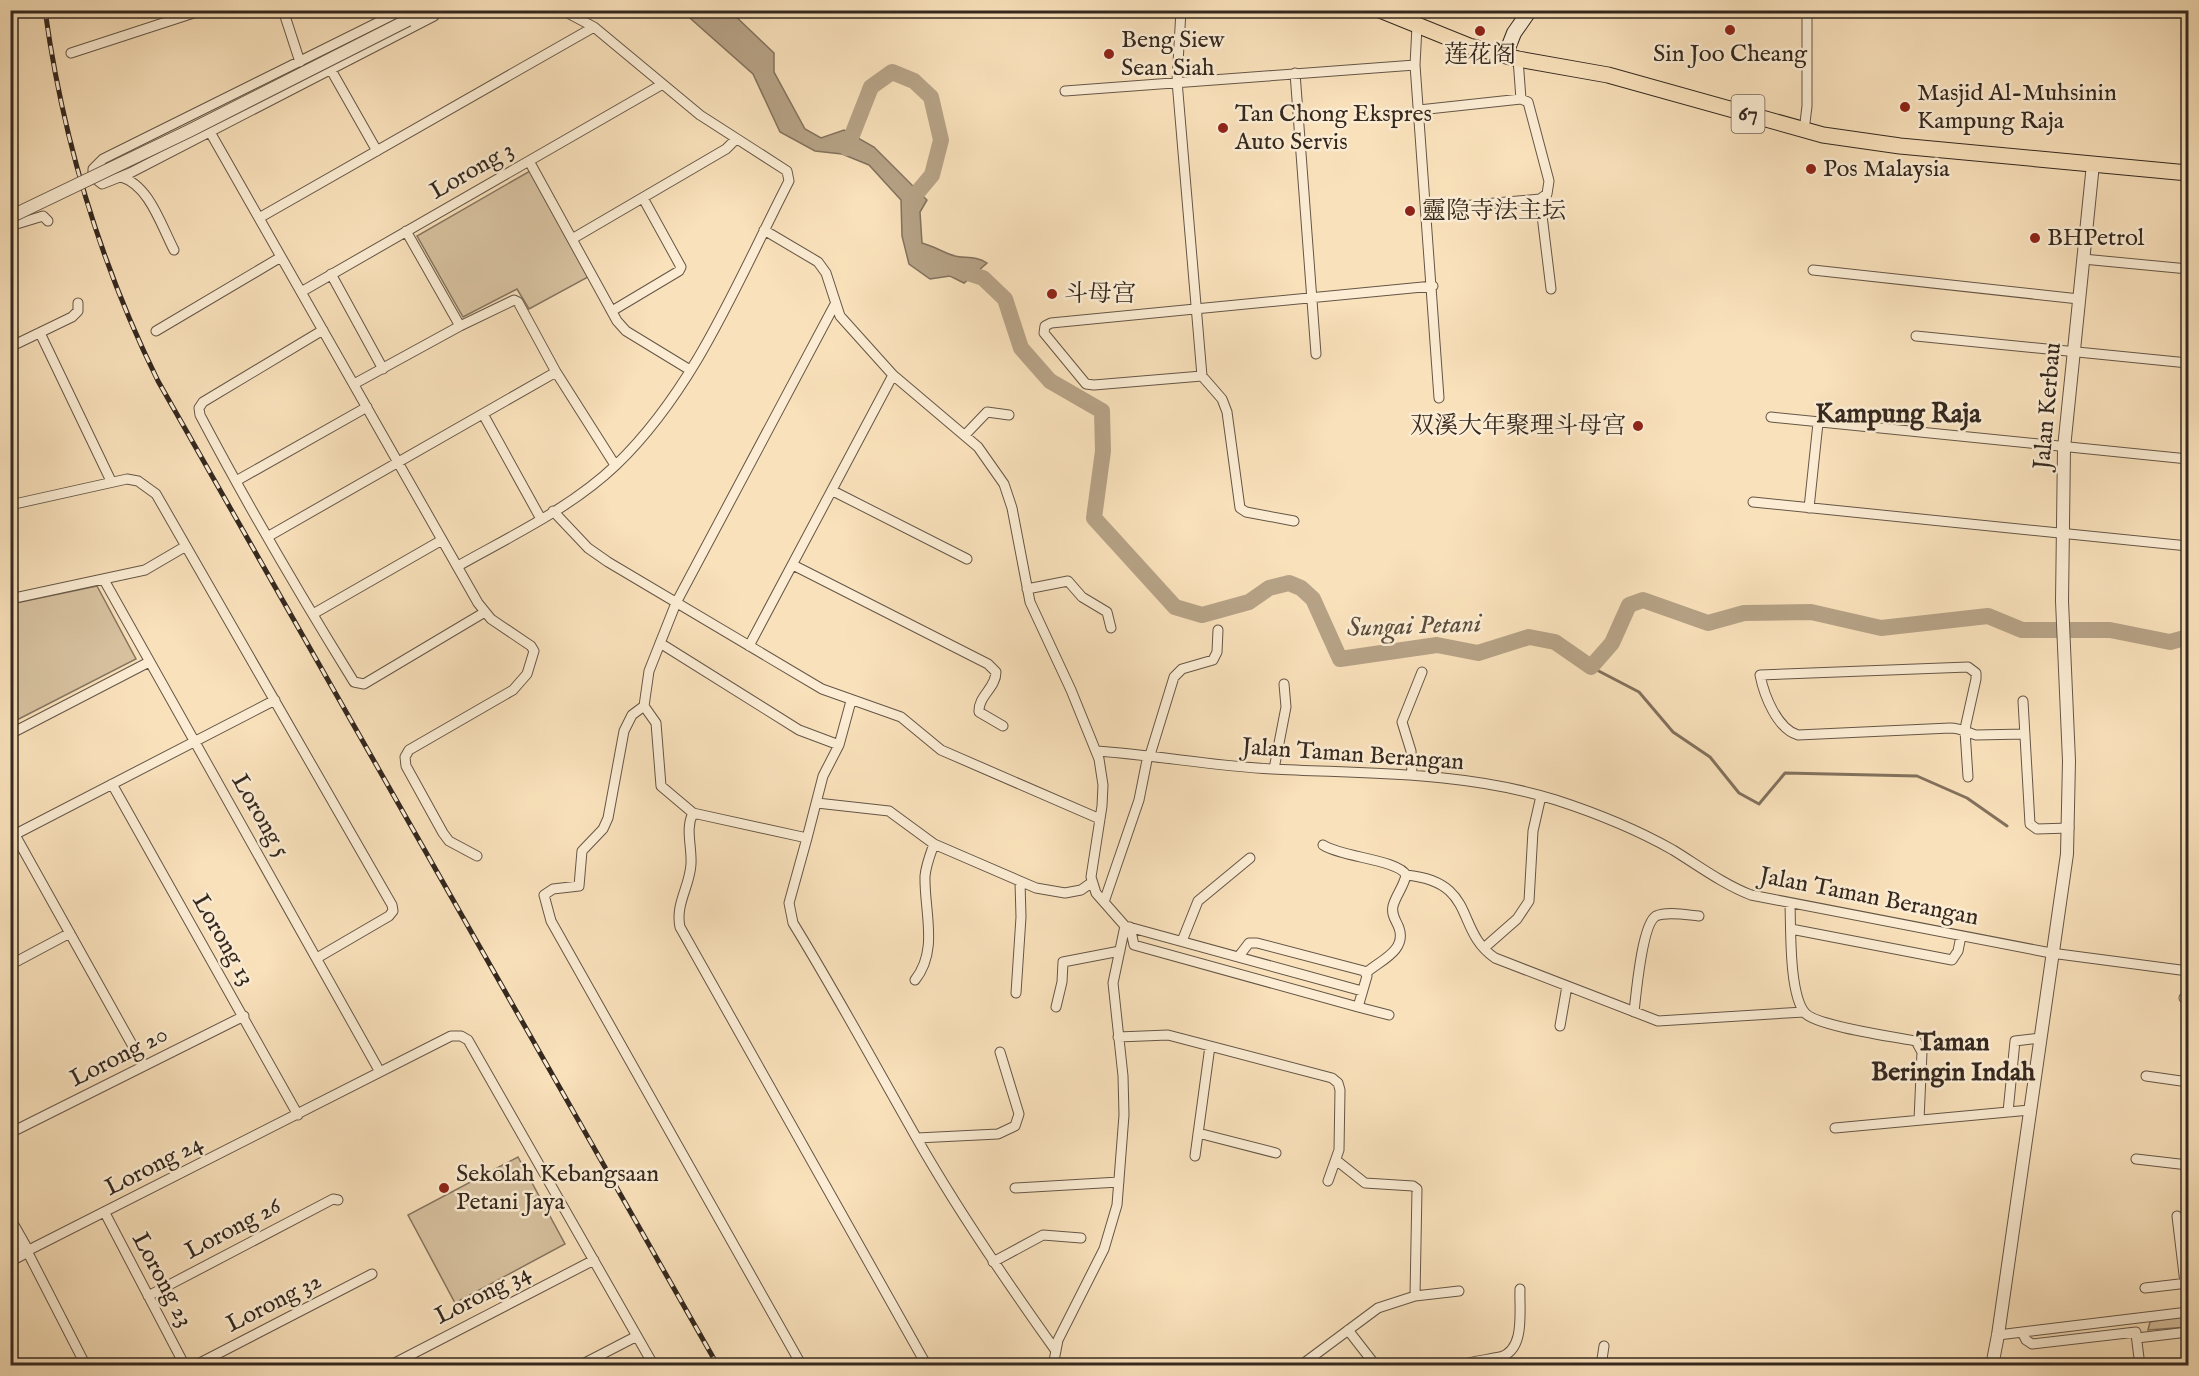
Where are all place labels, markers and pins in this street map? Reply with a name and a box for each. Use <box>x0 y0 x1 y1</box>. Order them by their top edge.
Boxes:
marker: Sin Joo Cheang <box>1723 23 1737 37</box>
marker: 莲花阁 <box>1473 24 1487 38</box>
place label: Beng Siew Sean Siah <box>1121 25 1226 84</box>
place label: Sin Joo Cheang <box>1653 39 1808 70</box>
place label: 莲花阁 <box>1444 40 1516 71</box>
marker: Beng Siew Sean Siah <box>1102 47 1116 61</box>
place label: Masjid Al-Muhsinin Kampung Raja <box>1917 78 2117 137</box>
place label: Tan Chong Ekspres Auto Servis <box>1234 99 1432 158</box>
marker: Masjid Al-Muhsinin Kampung Raja <box>1898 100 1912 114</box>
marker: Tan Chong Ekspres Auto Servis <box>1216 121 1230 135</box>
place label: Pos Malaysia <box>1823 154 1950 185</box>
marker: Pos Malaysia <box>1804 162 1818 176</box>
place label: 靈隐寺法主坛 <box>1422 196 1566 227</box>
marker: 靈隐寺法主坛 <box>1403 204 1417 218</box>
place label: BHPetrol <box>2047 223 2145 254</box>
marker: BHPetrol <box>2028 231 2042 245</box>
place label: 斗母宫 <box>1064 279 1136 310</box>
marker: 斗母宫 <box>1045 287 1059 301</box>
place label: 双溪大年聚理斗母宫 <box>1410 411 1626 442</box>
marker: 双溪大年聚理斗母宫 <box>1631 419 1645 433</box>
place label: Sekolah Kebangsaan Petani Jaya <box>456 1159 659 1218</box>
marker: Sekolah Kebangsaan Petani Jaya <box>437 1181 451 1195</box>

